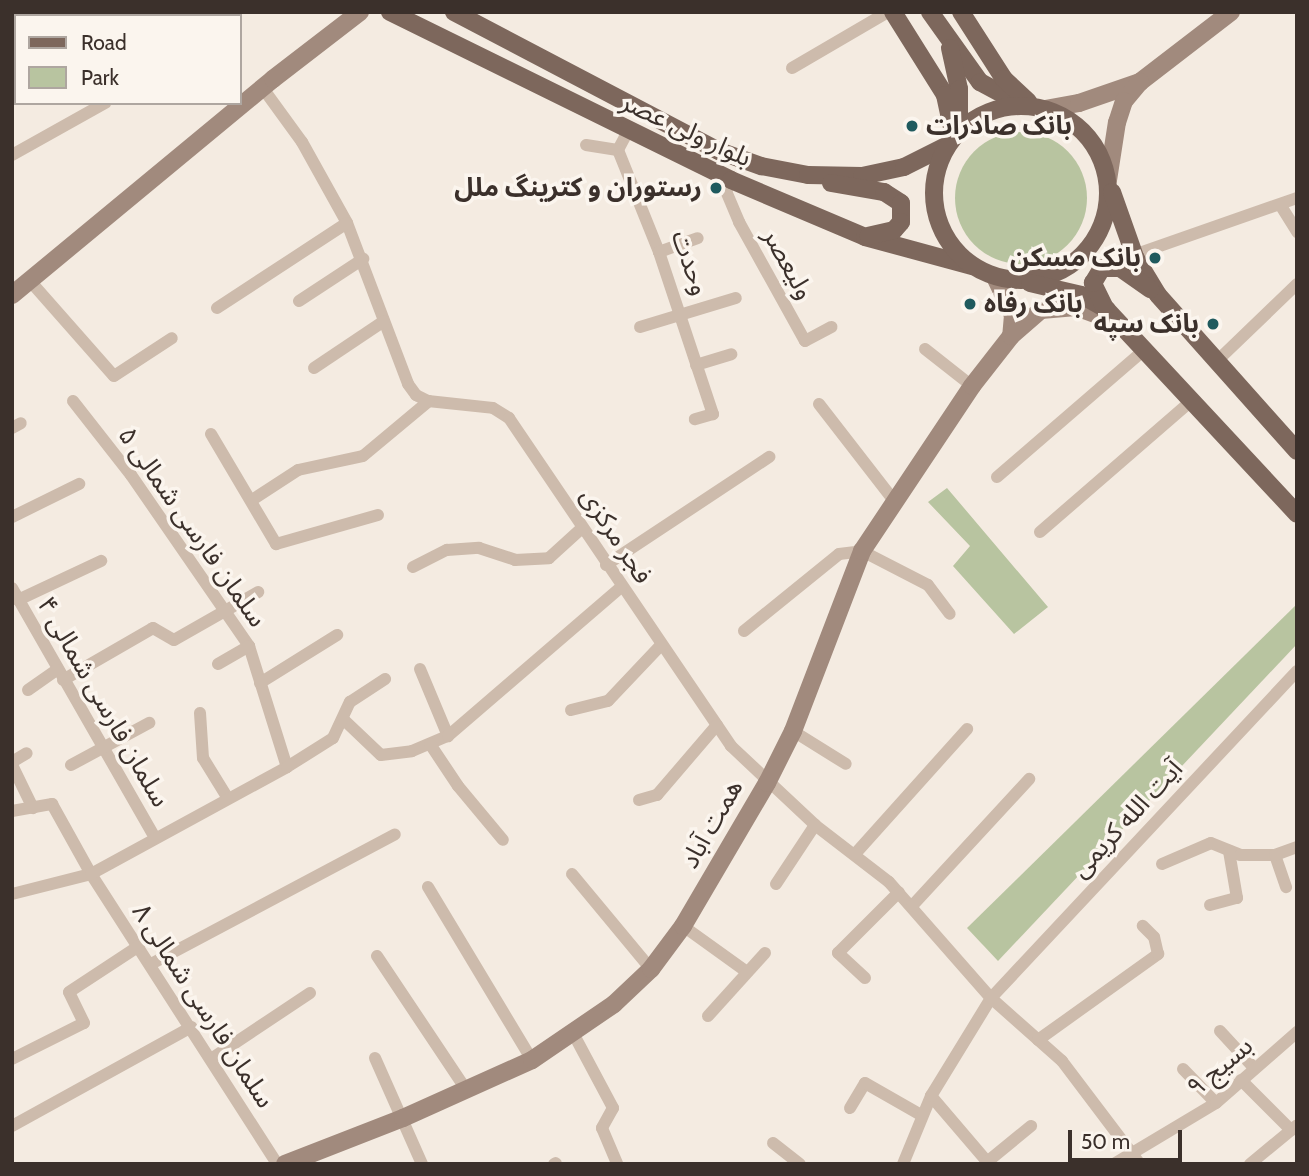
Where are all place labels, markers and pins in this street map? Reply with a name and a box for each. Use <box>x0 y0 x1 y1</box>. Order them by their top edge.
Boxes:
place label: بانک صادرات <box>926 110 1072 142</box>
marker: بانک صادرات <box>904 118 920 134</box>
place label: رستوران و کترینگ ملل <box>454 172 702 204</box>
marker: رستوران و کترینگ ملل <box>708 180 724 196</box>
place label: بانک مسکن <box>1010 242 1141 274</box>
marker: بانک مسکن <box>1147 250 1163 266</box>
place label: بانک رفاه <box>984 288 1083 320</box>
marker: بانک رفاه <box>962 296 978 312</box>
place label: بانک سپه <box>1094 308 1199 340</box>
marker: بانک سپه <box>1205 316 1221 332</box>

